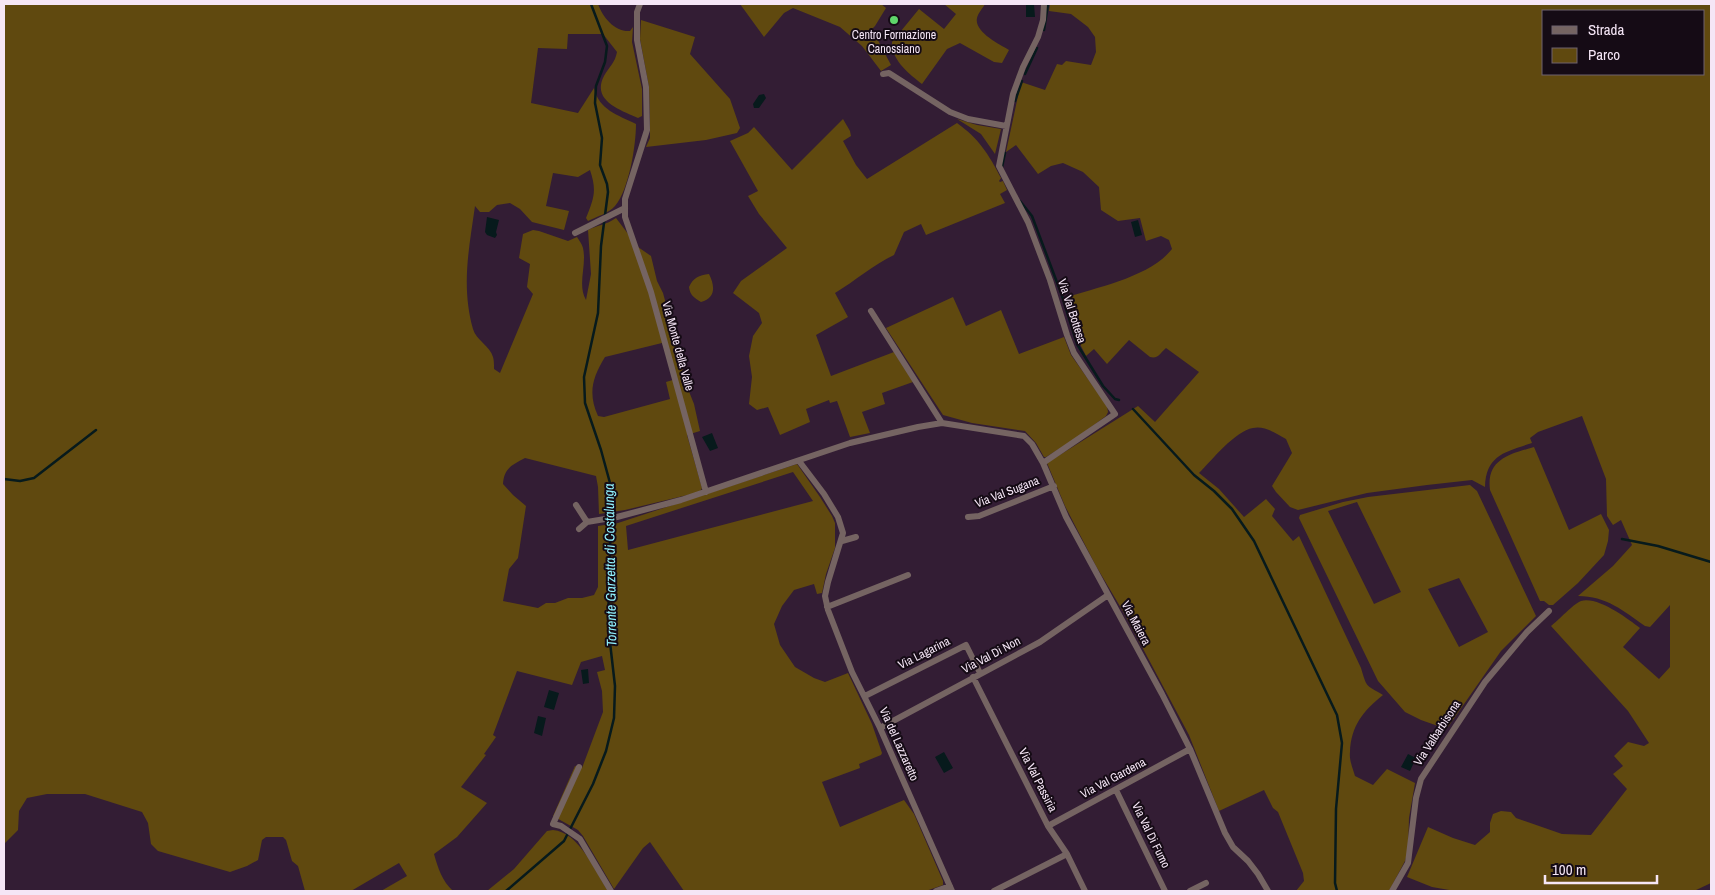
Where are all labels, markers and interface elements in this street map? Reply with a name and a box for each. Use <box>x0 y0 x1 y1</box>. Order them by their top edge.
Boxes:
legend <box>1542 10 1705 75</box>
marker: Centro Formazione Canossiano <box>888 14 900 26</box>
text: Strada <box>1588 19 1624 40</box>
place label: Centro Formazione Canossiano <box>852 27 936 57</box>
text: Parco <box>1588 44 1620 65</box>
street label: Via Val Bottesa <box>1054 277 1090 346</box>
street label: Via Monte della Valle <box>658 299 698 393</box>
street label: Via Val Sugana <box>973 472 1042 512</box>
water label: Torrente Garzetta di Costalunga <box>600 483 620 647</box>
street label: Via Maiera <box>1118 598 1155 648</box>
street label: Via Lagarina <box>895 633 953 673</box>
street label: Via Val Di Non <box>959 633 1023 677</box>
street label: Via Valbarbisona <box>1410 697 1464 769</box>
street label: Via del Lazzaretto <box>876 705 922 783</box>
street label: Via Val Passiria <box>1015 745 1061 815</box>
street label: Via Val Gardena <box>1078 754 1149 802</box>
street label: Via Val Di Fumo <box>1128 799 1174 871</box>
scale bar <box>1545 852 1658 884</box>
text: 100 m <box>1552 859 1586 880</box>

